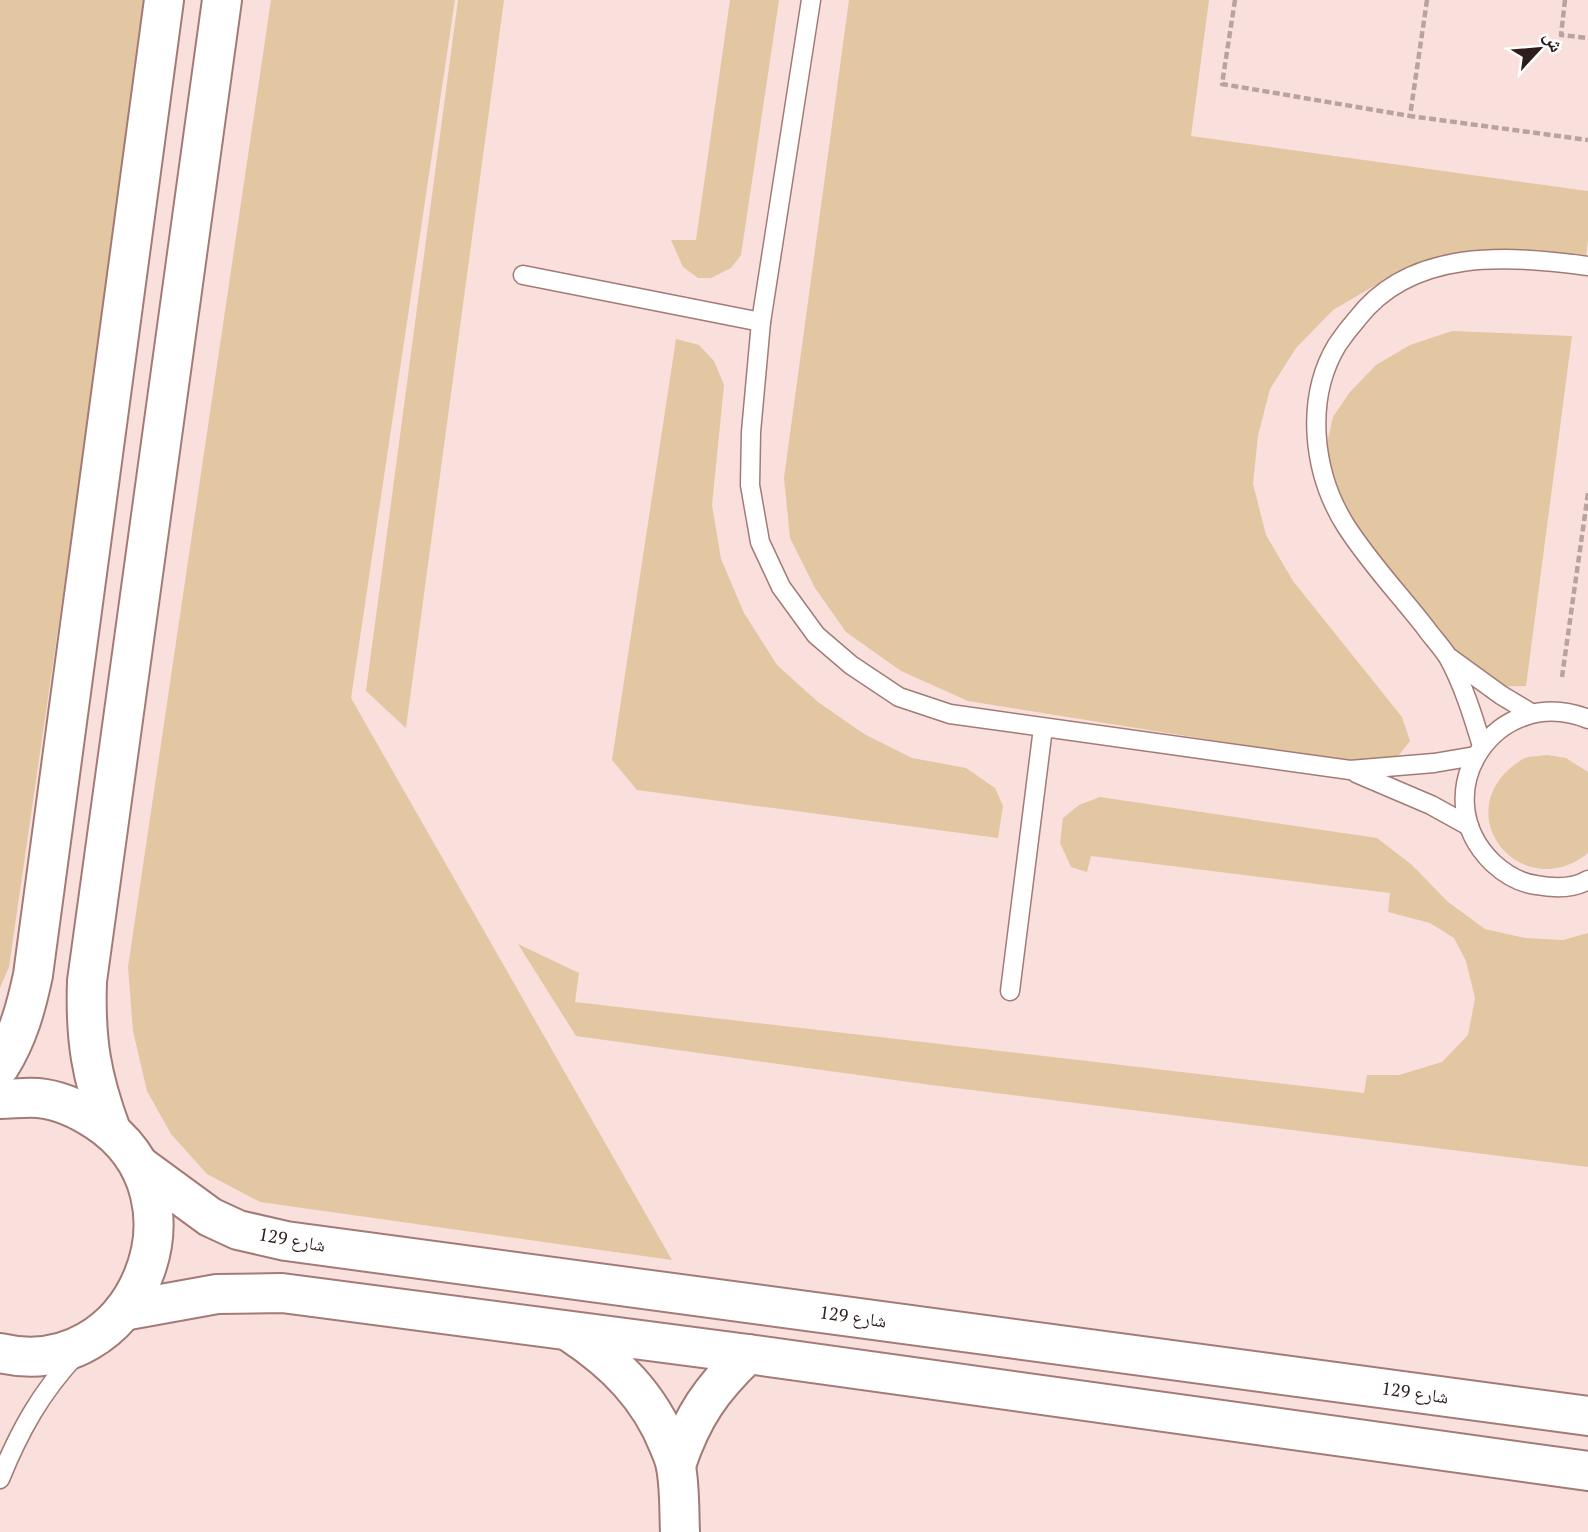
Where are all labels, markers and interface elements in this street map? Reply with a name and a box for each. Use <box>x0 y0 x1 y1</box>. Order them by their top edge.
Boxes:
north arrow <box>1504 14 1574 84</box>
text: ش <box>1539 27 1570 56</box>
street label: شارع 129 <box>257 1221 327 1257</box>
street label: شارع 129 <box>818 1299 888 1333</box>
street label: شارع 129 <box>1380 1375 1450 1409</box>

